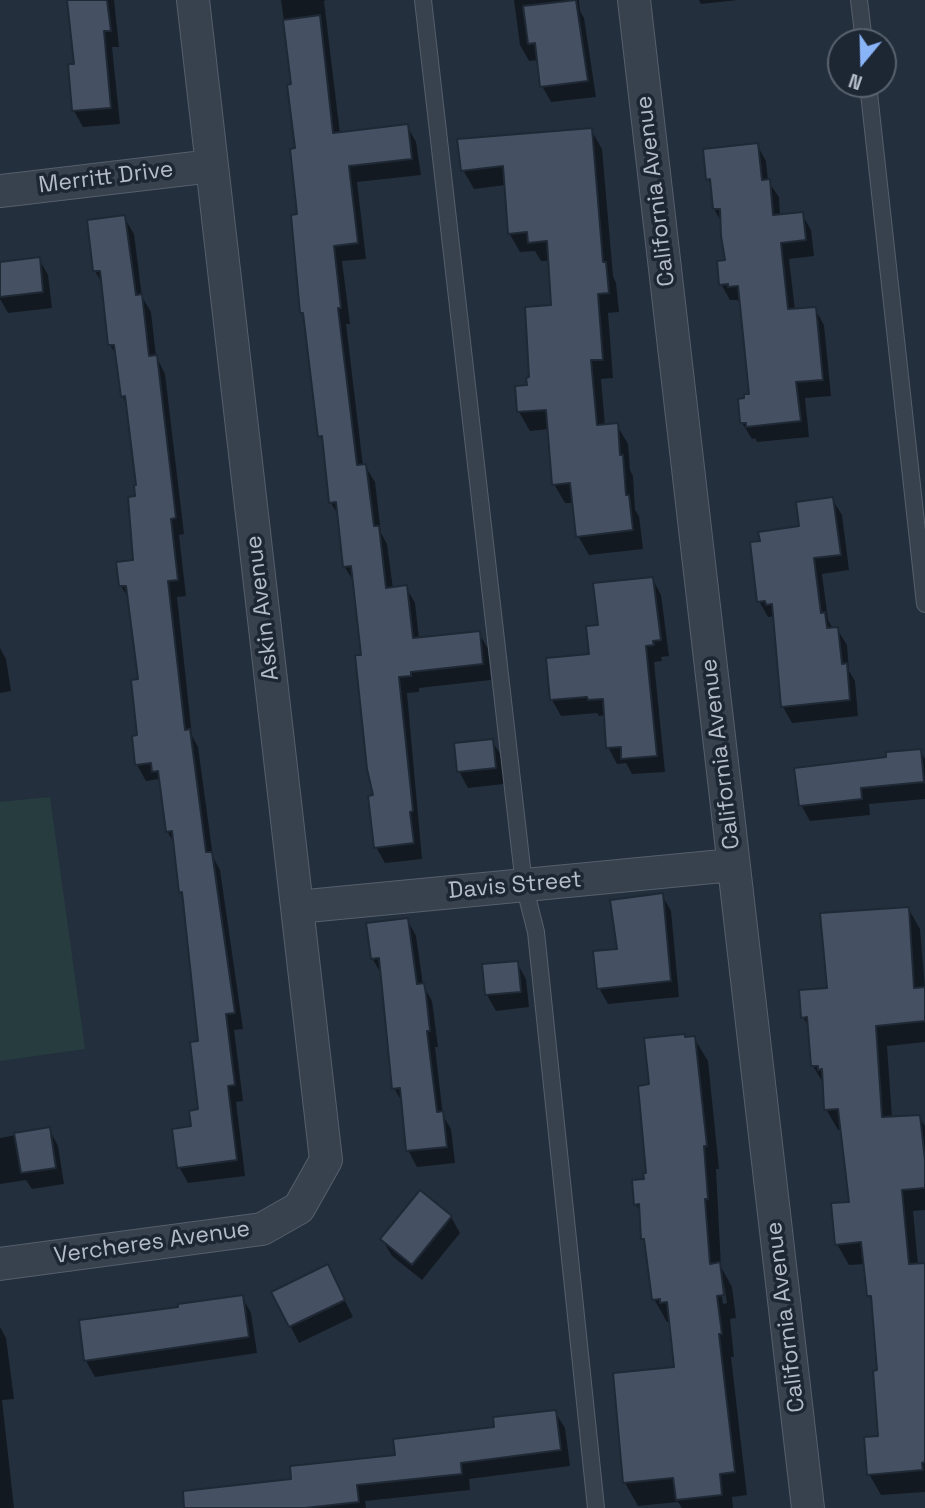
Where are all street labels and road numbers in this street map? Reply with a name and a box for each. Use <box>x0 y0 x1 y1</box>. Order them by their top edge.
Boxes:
street label: California Avenue <box>631 94 681 288</box>
street label: Merritt Drive <box>37 156 175 200</box>
street label: Askin Avenue <box>240 534 286 682</box>
street label: California Avenue <box>696 657 746 851</box>
street label: Davis Street <box>447 866 583 906</box>
street label: Vercheres Avenue <box>52 1216 252 1270</box>
street label: California Avenue <box>761 1220 811 1414</box>

